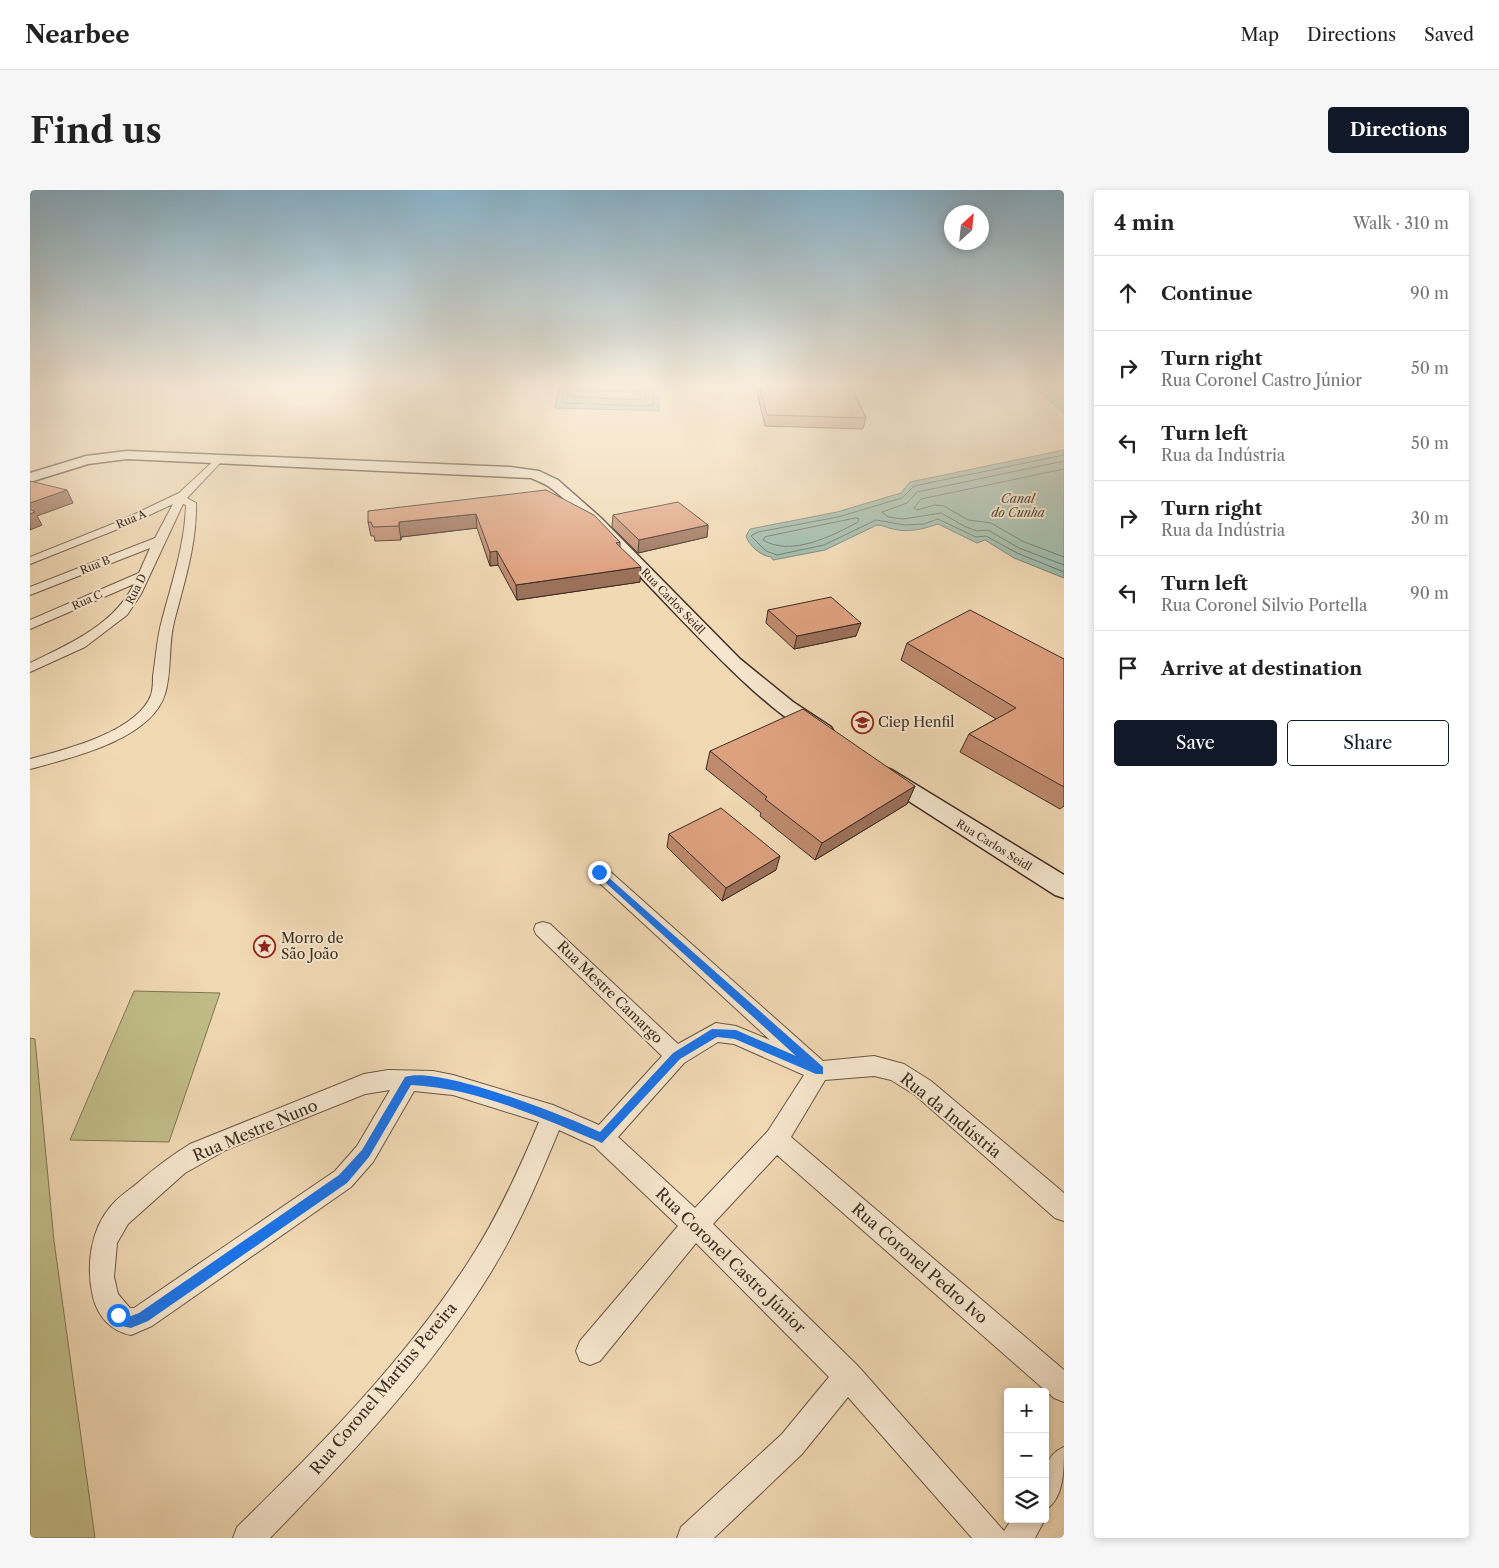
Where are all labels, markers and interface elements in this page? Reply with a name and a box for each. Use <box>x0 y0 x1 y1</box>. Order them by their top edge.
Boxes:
text: Nearbee <box>25 20 130 49</box>
text: Map <box>1240 24 1279 46</box>
text: Directions <box>1307 24 1396 46</box>
text: Saved <box>1424 24 1474 46</box>
button: Directions <box>1328 107 1469 153</box>
text: Find us <box>30 109 162 152</box>
north arrow <box>944 205 989 250</box>
text: 4 min <box>1114 210 1175 235</box>
text: Walk · 310 m <box>1353 213 1449 233</box>
icon: ahead <box>1114 279 1142 307</box>
text: Continue <box>1161 282 1253 305</box>
text: 90 m <box>1410 283 1449 303</box>
text: Turn right <box>1161 347 1262 370</box>
icon: right <box>1114 354 1142 382</box>
text: 50 m <box>1411 358 1449 378</box>
text: Rua Coronel Castro Júnior <box>1161 370 1362 390</box>
text: Turn left <box>1161 422 1248 445</box>
icon: left <box>1114 429 1142 457</box>
text: 50 m <box>1411 433 1449 453</box>
text: Rua da Indústria <box>1161 445 1285 465</box>
water label: Canal do Cunha <box>991 491 1045 520</box>
text: Turn right <box>1161 497 1262 520</box>
icon: right <box>1114 504 1142 532</box>
street label: Rua A <box>114 506 149 532</box>
text: 30 m <box>1411 508 1449 528</box>
text: Rua da Indústria <box>1161 520 1285 540</box>
street label: Rua B <box>78 553 112 577</box>
street label: Rua Carlos Seidl <box>638 565 708 637</box>
street label: Rua D <box>122 571 150 607</box>
text: Turn left <box>1161 572 1248 595</box>
icon: left <box>1114 579 1142 607</box>
text: 90 m <box>1410 583 1449 603</box>
street label: Rua C <box>70 587 104 613</box>
text: Rua Coronel Silvio Portella <box>1161 595 1367 615</box>
icon: arrive <box>1114 654 1142 682</box>
text: Arrive at destination <box>1161 657 1362 680</box>
school or university icon: Ciep Henfil <box>850 710 874 734</box>
place label: Ciep Henfil <box>878 713 955 731</box>
button: Save <box>1114 720 1277 766</box>
button: Share <box>1287 720 1449 766</box>
street label: Rua Carlos Seidl <box>954 816 1035 874</box>
route end <box>588 861 611 884</box>
place label: Morro de São João <box>281 929 344 963</box>
place icon: Morro de São João <box>253 934 277 958</box>
street label: Rua Mestre Camargo <box>553 937 667 1047</box>
street label: Rua da Indústria <box>896 1068 1006 1162</box>
street label: Rua Mestre Nuno <box>190 1095 321 1165</box>
street label: Rua Coronel Castro Júnior <box>652 1183 810 1337</box>
street label: Rua Coronel Pedro Ivo <box>848 1198 992 1328</box>
street label: Rua Coronel Martins Pereira <box>305 1298 461 1478</box>
route start <box>107 1304 130 1327</box>
map controls <box>1004 1388 1049 1523</box>
button: + <box>1004 1388 1049 1433</box>
button: − <box>1004 1433 1049 1478</box>
button: layers <box>1004 1478 1049 1523</box>

